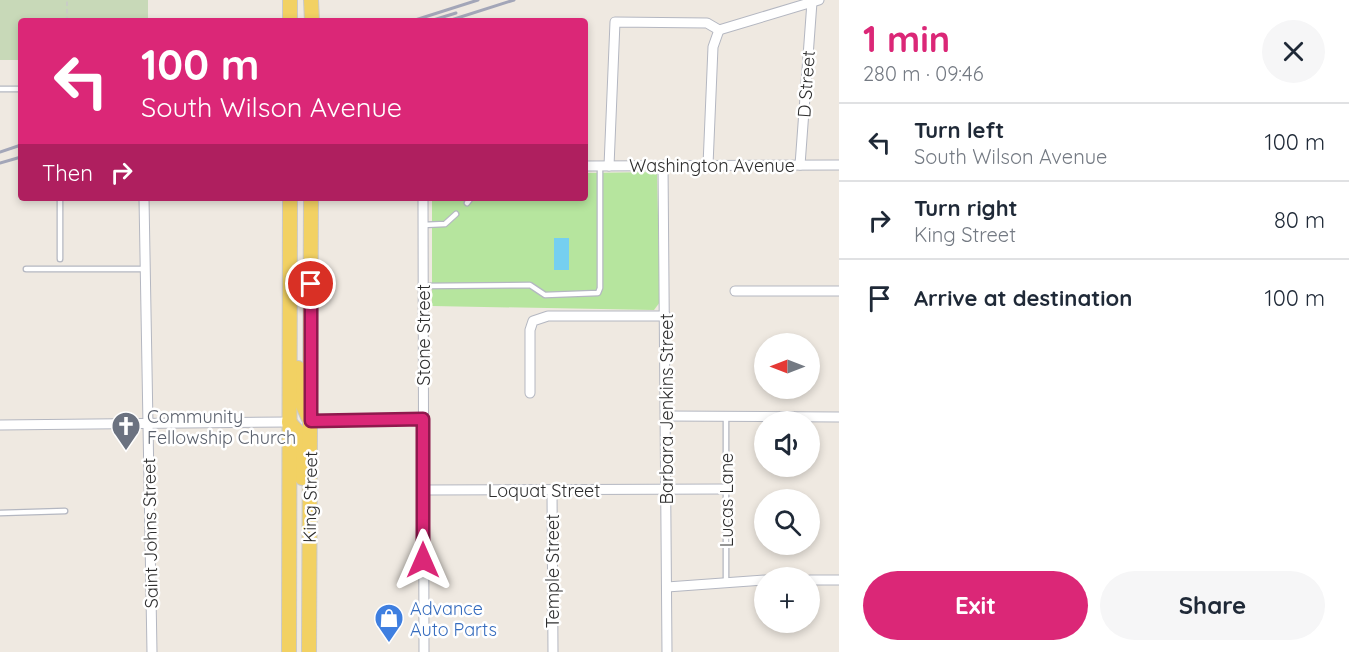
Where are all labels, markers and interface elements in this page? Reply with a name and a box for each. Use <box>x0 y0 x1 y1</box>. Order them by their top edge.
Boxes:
text: 1 min <box>863 16 950 61</box>
button: close <box>1262 20 1325 83</box>
text: 100 m <box>141 38 259 91</box>
icon: left <box>42 42 120 120</box>
street label: D Street <box>792 50 820 118</box>
text: 280 m · 09:46 <box>863 61 983 86</box>
text: South Wilson Avenue <box>141 90 402 124</box>
text: Turn left <box>914 116 1004 144</box>
icon: left <box>863 126 896 159</box>
text: 100 m <box>1265 128 1325 156</box>
text: South Wilson Avenue <box>914 144 1107 169</box>
street label: Washington Avenue <box>629 154 795 177</box>
icon: right <box>105 156 138 189</box>
text: Then <box>42 159 93 187</box>
text: Turn right <box>914 194 1018 222</box>
icon: right <box>863 204 896 237</box>
text: 80 m <box>1274 206 1325 234</box>
text: King Street <box>914 222 1016 247</box>
pin <box>285 258 336 309</box>
icon: arrive <box>294 267 327 300</box>
icon: arrive <box>863 282 896 315</box>
street label: Stone Street <box>412 284 435 386</box>
text: Arrive at destination <box>914 284 1132 312</box>
text: 100 m <box>1265 284 1325 312</box>
street label: Barbara Jenkins Street <box>655 313 678 505</box>
north arrow <box>754 333 820 399</box>
map controls <box>754 333 820 633</box>
place label: Community Fellowship Church <box>147 405 296 449</box>
church icon: Community Fellowship Church <box>110 410 142 452</box>
button: sound <box>754 411 820 477</box>
street label: King Street <box>298 451 322 543</box>
street label: Lucas Lane <box>715 453 738 547</box>
street label: Saint Johns Street <box>137 457 163 609</box>
street label: Loquat Street <box>488 479 600 502</box>
button: search <box>754 489 820 555</box>
street label: Temple Street <box>541 514 564 628</box>
position arrow <box>391 528 455 592</box>
button: + <box>754 567 820 633</box>
button: Exit <box>863 571 1088 640</box>
button: Share <box>1100 571 1325 640</box>
place label: Advance Auto Parts <box>410 597 497 641</box>
shop icon: Advance Auto Parts <box>373 602 405 644</box>

